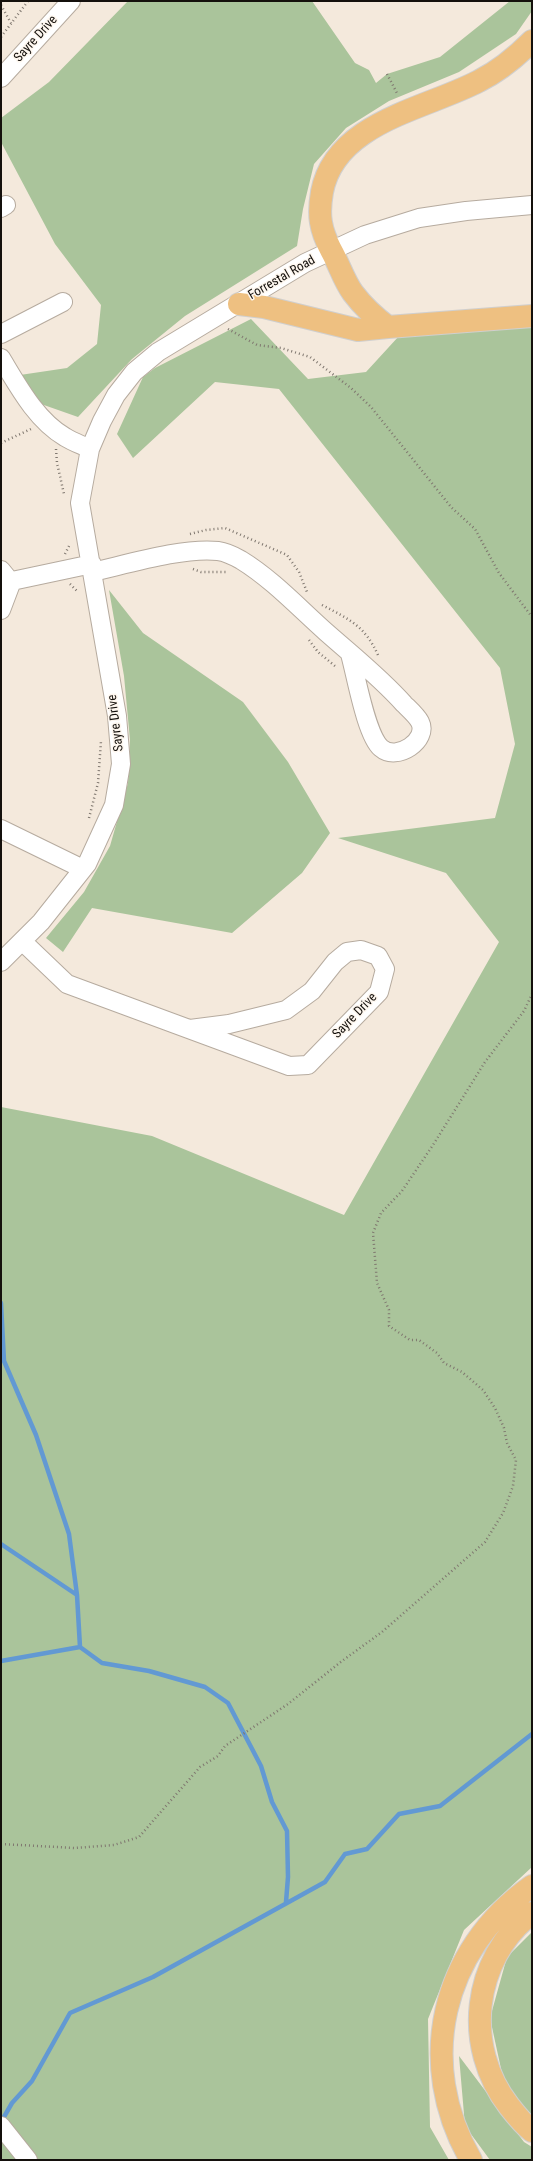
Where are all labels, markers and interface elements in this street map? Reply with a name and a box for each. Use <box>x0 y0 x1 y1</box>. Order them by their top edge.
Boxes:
street label: Sayre Drive <box>11 13 61 65</box>
street label: Forrestal Road <box>246 253 318 303</box>
street label: Sayre Drive <box>105 694 127 752</box>
street label: Sayre Drive <box>330 990 380 1042</box>

